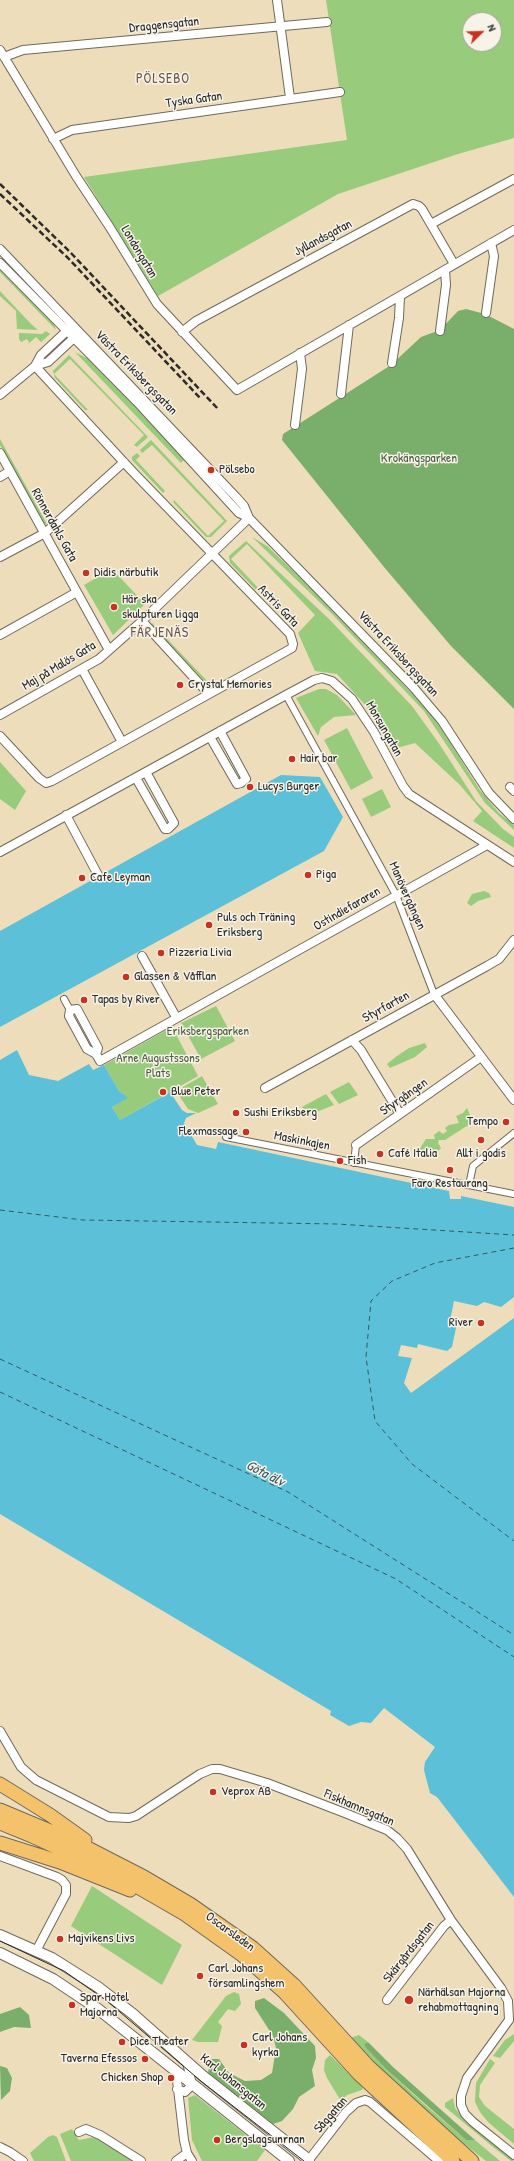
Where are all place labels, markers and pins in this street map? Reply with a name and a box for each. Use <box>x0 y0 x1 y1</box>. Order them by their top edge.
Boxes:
place label: Pölsebo <box>219 462 255 478</box>
marker: Pölsebo <box>206 465 216 475</box>
place label: Didis närbutik <box>94 565 158 581</box>
marker: Didis närbutik <box>81 568 91 578</box>
place label: Här ska skulpturen ligga <box>122 592 198 623</box>
marker: Här ska skulpturen ligga <box>109 602 119 612</box>
place label: Crystal Memories <box>188 677 272 693</box>
marker: Crystal Memories <box>175 680 185 690</box>
place label: Hair bar <box>300 751 338 767</box>
marker: Hair bar <box>287 754 297 764</box>
place label: Lucys Burger <box>258 779 319 795</box>
marker: Lucys Burger <box>245 782 255 792</box>
place label: Piga <box>316 867 336 883</box>
place label: Cafe Leyman <box>90 870 150 886</box>
marker: Piga <box>303 870 313 880</box>
marker: Cafe Leyman <box>77 873 87 883</box>
place label: Puls och Träning Eriksberg <box>217 910 295 941</box>
marker: Puls och Träning Eriksberg <box>204 920 214 930</box>
place label: Pizzeria Livia <box>169 945 231 961</box>
marker: Pizzeria Livia <box>156 948 166 958</box>
place label: Glassen & Våfflan <box>134 969 216 985</box>
marker: Glassen & Våfflan <box>121 972 131 982</box>
place label: Tapas by River <box>92 992 160 1008</box>
marker: Tapas by River <box>79 995 89 1005</box>
place label: Blue Peter <box>171 1084 220 1100</box>
marker: Blue Peter <box>158 1087 168 1097</box>
place label: Sushi Eriksberg <box>244 1105 317 1121</box>
marker: Sushi Eriksberg <box>231 1108 241 1118</box>
place label: Tempo <box>467 1114 498 1130</box>
marker: Tempo <box>501 1117 511 1127</box>
place label: Flexmassage <box>179 1124 238 1140</box>
marker: Flexmassage <box>241 1127 251 1137</box>
marker: Allt i godis <box>476 1135 486 1145</box>
place label: Café Italia <box>388 1146 437 1162</box>
place label: Allt i godis <box>456 1146 506 1162</box>
marker: Café Italia <box>375 1149 385 1159</box>
place label: Fish <box>348 1153 366 1169</box>
marker: Fish <box>335 1156 345 1166</box>
marker: Faro Restaurang <box>445 1165 455 1175</box>
place label: Faro Restaurang <box>412 1176 488 1192</box>
place label: River <box>449 1315 473 1331</box>
marker: River <box>476 1318 486 1328</box>
place label: Veprox AB <box>221 1784 271 1800</box>
marker: Veprox AB <box>208 1787 218 1797</box>
place label: Majvikens Livs <box>68 1931 134 1947</box>
marker: Majvikens Livs <box>55 1934 65 1944</box>
place label: Carl Johans församlingshem <box>208 1961 284 1992</box>
marker: Carl Johans församlingshem <box>195 1971 205 1981</box>
place label: Närhälsan Majorna rehabmottagning <box>418 1985 505 2016</box>
place label: Spar Hotel Majorna <box>80 1990 129 2021</box>
marker: Närhälsan Majorna rehabmottagning <box>403 1994 415 2006</box>
marker: Spar Hotel Majorna <box>67 2000 77 2010</box>
place label: Carl Johans kyrka <box>252 2030 307 2061</box>
place label: Dice Theater <box>130 2034 189 2050</box>
marker: Dice Theater <box>117 2037 127 2047</box>
marker: Carl Johans kyrka <box>239 2040 249 2050</box>
place label: Taverna Efessos <box>61 2051 137 2067</box>
marker: Taverna Efessos <box>140 2054 150 2064</box>
place label: Chicken Shop <box>101 2070 163 2086</box>
marker: Chicken Shop <box>166 2073 176 2083</box>
place label: Bergslagsunrnan <box>225 2132 305 2148</box>
marker: Bergslagsunrnan <box>212 2135 222 2145</box>

